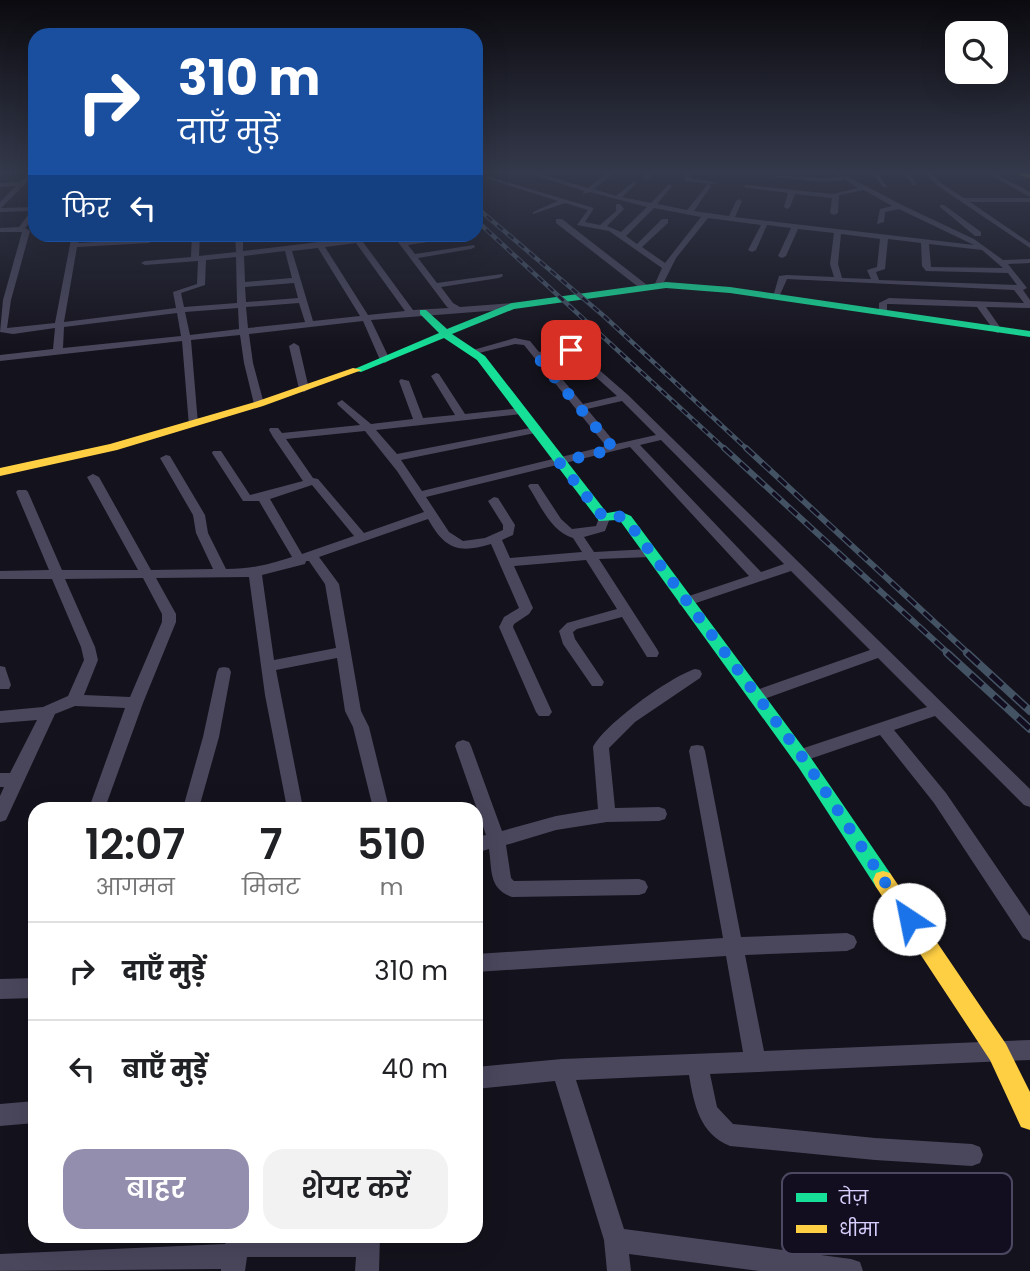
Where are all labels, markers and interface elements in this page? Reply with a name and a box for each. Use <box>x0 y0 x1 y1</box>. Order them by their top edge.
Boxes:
map controls <box>945 21 1008 84</box>
button: search <box>945 21 1008 84</box>
text: 310 m <box>178 44 320 112</box>
icon: right <box>63 56 154 147</box>
text: दाएँ मुड़ें <box>178 109 280 154</box>
icon: left <box>124 189 162 227</box>
text: फिर <box>63 190 110 226</box>
pin <box>541 320 601 380</box>
icon: arrive <box>552 331 590 369</box>
text: 12:07 <box>85 815 185 874</box>
text: 7 <box>260 815 283 874</box>
text: 510 <box>357 815 426 874</box>
text: आगमन <box>96 871 175 903</box>
text: मिनट <box>242 871 300 903</box>
text: m <box>380 871 403 903</box>
position arrow <box>872 882 946 956</box>
icon: right <box>63 952 101 990</box>
text: दाएँ मुड़ें <box>122 953 205 989</box>
text: 310 m <box>374 953 448 989</box>
icon: left <box>63 1050 101 1088</box>
text: बाएँ मुड़ें <box>122 1051 207 1087</box>
text: 40 m <box>382 1051 448 1087</box>
button: बाहर <box>63 1149 249 1229</box>
button: शेयर करें <box>263 1149 448 1229</box>
legend <box>782 1173 1012 1254</box>
text: तेज़ <box>838 1184 869 1211</box>
text: धीमा <box>839 1216 880 1243</box>

